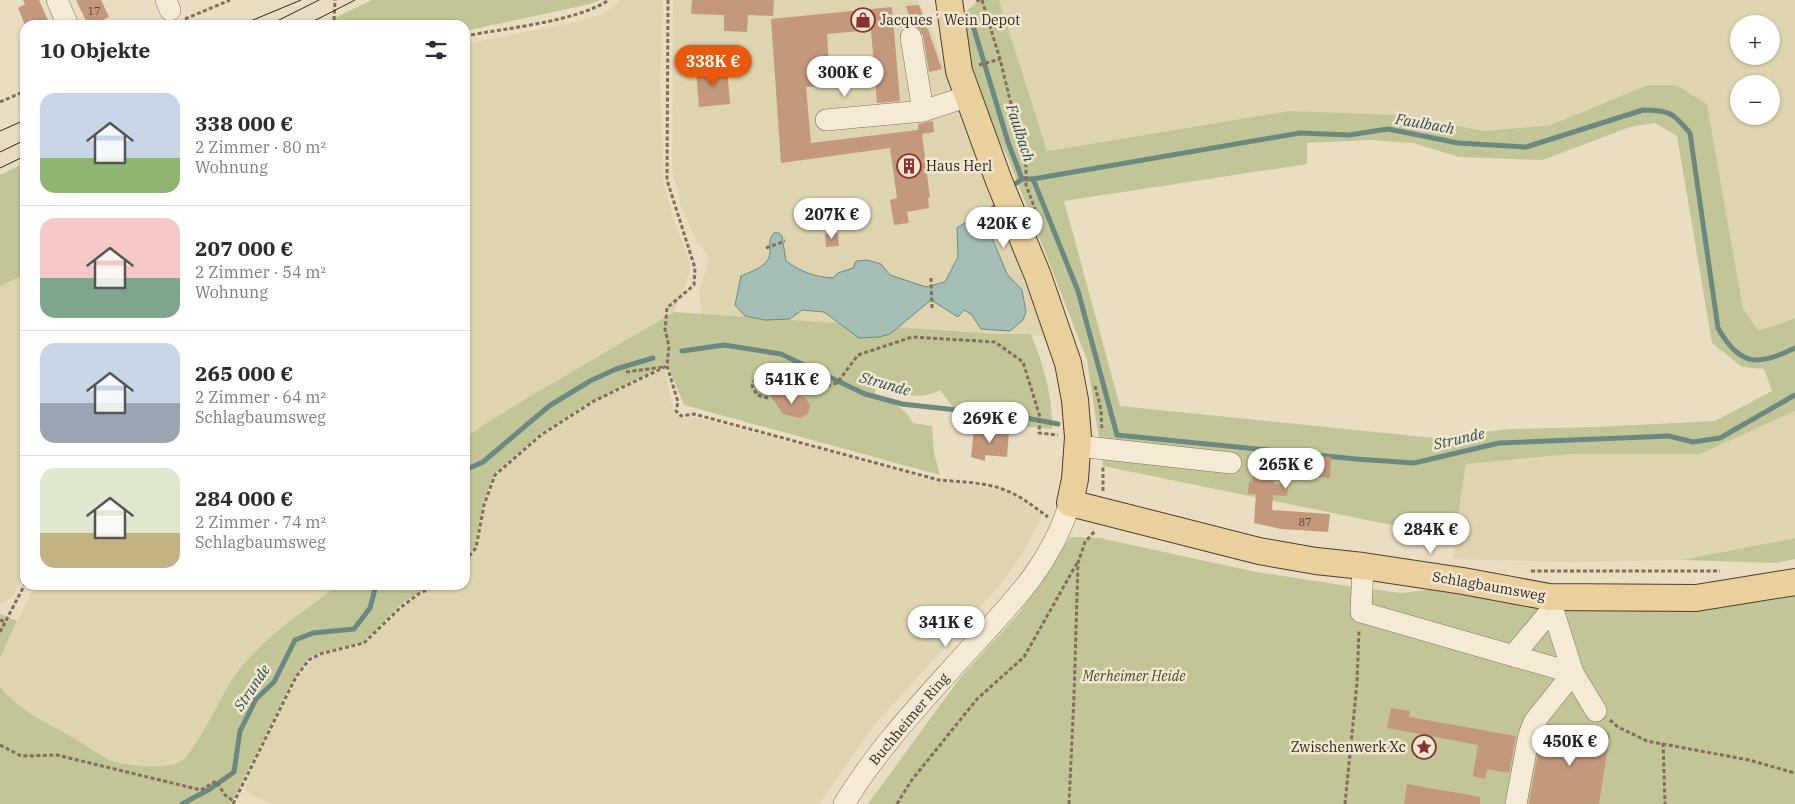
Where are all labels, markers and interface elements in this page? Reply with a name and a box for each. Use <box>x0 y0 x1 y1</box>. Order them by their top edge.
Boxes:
house number: 17 <box>87 4 101 18</box>
shop icon: Jacques´ Wein Depot <box>850 7 876 33</box>
place label: Jacques´ Wein Depot <box>880 11 1020 29</box>
map controls <box>1730 15 1780 125</box>
button: + <box>1730 15 1780 65</box>
text: 10 Objekte <box>40 36 150 64</box>
icon: filters <box>422 36 450 64</box>
pin: 338K € <box>672 44 754 87</box>
text: 338K € <box>686 51 740 71</box>
pin: 300K € <box>804 56 886 98</box>
text: 300K € <box>818 62 872 82</box>
button: − <box>1730 75 1780 125</box>
water label: Faulbach <box>1002 101 1039 165</box>
text: 338 000 € <box>195 109 293 137</box>
water label: Faulbach <box>1393 109 1457 138</box>
icon: home <box>80 113 140 173</box>
text: 2 Zimmer · 80 m² <box>195 137 326 157</box>
building icon: Haus Herl <box>896 153 922 179</box>
text: Wohnung <box>195 157 268 177</box>
place label: Haus Herl <box>926 157 992 175</box>
pin: 207K € <box>791 198 873 240</box>
text: 207K € <box>805 204 859 224</box>
pin: 420K € <box>963 206 1045 249</box>
text: 420K € <box>977 213 1031 233</box>
text: 207 000 € <box>195 234 293 262</box>
icon: home <box>80 238 140 298</box>
text: 2 Zimmer · 54 m² <box>195 262 326 282</box>
text: Wohnung <box>195 282 268 302</box>
text: 265 000 € <box>195 359 293 387</box>
pin: 541K € <box>751 362 833 405</box>
icon: home <box>80 363 140 423</box>
water label: Strunde <box>857 367 913 400</box>
text: 541K € <box>765 369 819 389</box>
text: 2 Zimmer · 64 m² <box>195 387 326 407</box>
pin: 269K € <box>949 402 1031 444</box>
text: Schlagbaumsweg <box>195 407 326 427</box>
text: 269K € <box>963 408 1017 428</box>
water label: Strunde <box>1430 423 1487 454</box>
pin: 265K € <box>1245 448 1327 490</box>
text: 265K € <box>1259 454 1313 474</box>
text: 284 000 € <box>195 484 293 512</box>
icon: home <box>80 488 140 548</box>
text: 2 Zimmer · 74 m² <box>195 512 326 532</box>
pin: 284K € <box>1390 512 1472 555</box>
house number: 87 <box>1298 515 1312 529</box>
text: 284K € <box>1404 519 1458 539</box>
text: Schlagbaumsweg <box>195 532 326 552</box>
street label: Schlagbaumsweg <box>1431 567 1547 605</box>
pin: 341K € <box>905 606 987 648</box>
text: 341K € <box>919 612 973 632</box>
water label: Strunde <box>229 661 274 715</box>
park label: Merheimer Heide <box>1081 667 1186 685</box>
street label: Buchheimer Ring <box>865 669 953 769</box>
pin: 450K € <box>1529 724 1611 767</box>
text: 450K € <box>1543 731 1597 751</box>
place icon: Zwischenwerk Xc <box>1411 734 1437 760</box>
place label: Zwischenwerk Xc <box>1291 738 1406 756</box>

